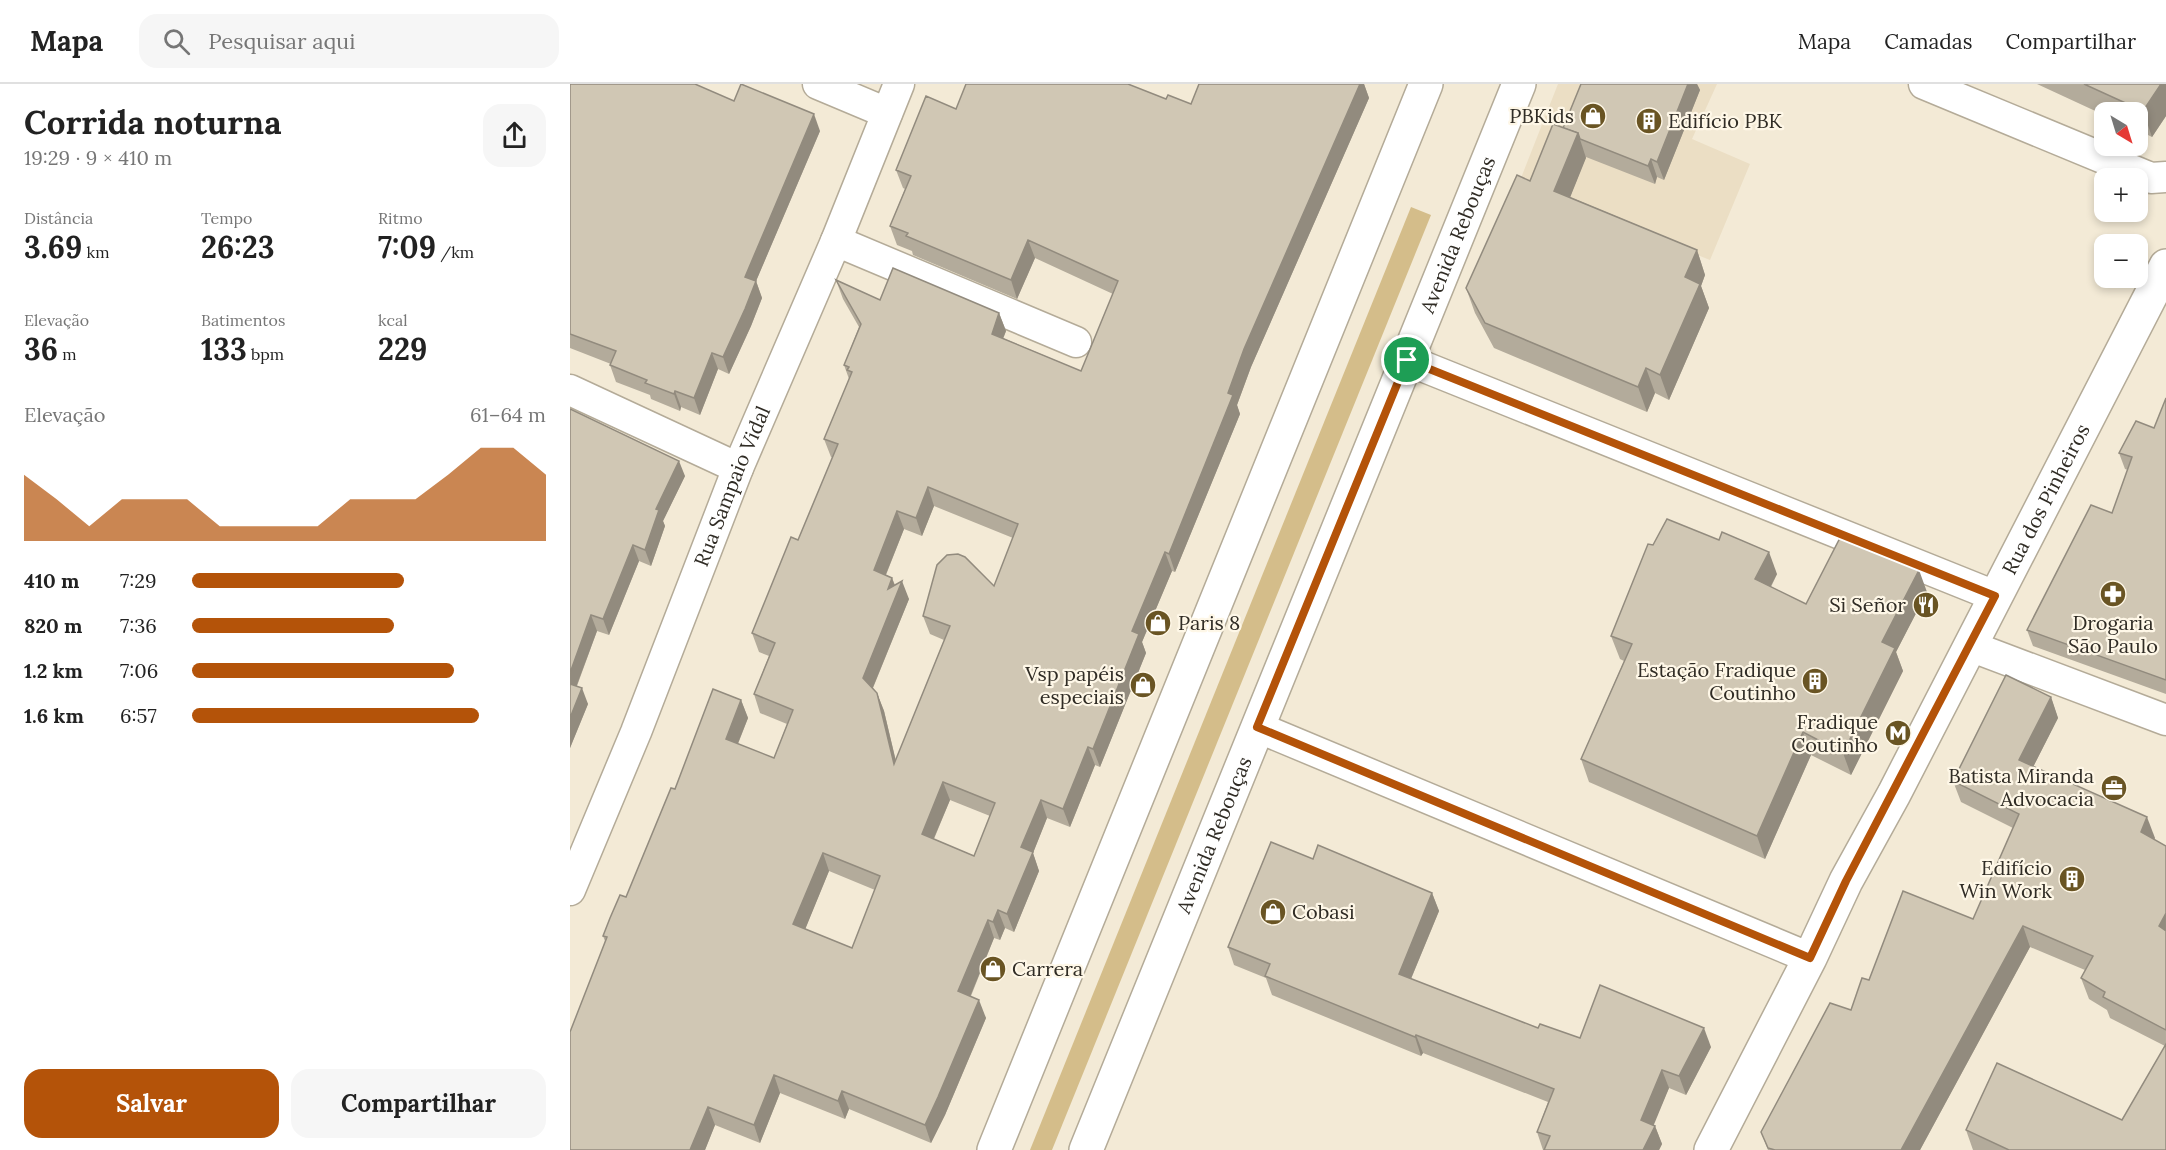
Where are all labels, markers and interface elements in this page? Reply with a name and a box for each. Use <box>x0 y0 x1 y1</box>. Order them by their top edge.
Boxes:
search box <box>139 14 559 68</box>
text: Mapa <box>30 23 103 59</box>
icon: search <box>160 25 193 58</box>
text: Pesquisar aqui <box>208 27 355 55</box>
text: Mapa <box>1798 28 1851 55</box>
text: Camadas <box>1884 28 1972 55</box>
text: Compartilhar <box>2005 28 2136 55</box>
text: Corrida noturna <box>24 101 281 143</box>
shop icon: PBKids <box>1578 101 1608 131</box>
north arrow <box>2094 102 2148 156</box>
map controls <box>2094 102 2148 288</box>
place label: PBKids <box>1509 103 1574 128</box>
button: share <box>483 104 546 167</box>
building icon: Edifício PBK <box>1634 106 1664 136</box>
place label: Edifício PBK <box>1668 108 1783 133</box>
text: 19:29 · 9 × 410 m <box>24 145 172 170</box>
street label: Avenida Rebouças <box>1414 152 1500 317</box>
button: + <box>2094 168 2148 222</box>
text: Distância <box>24 208 93 228</box>
text: Tempo <box>201 208 252 228</box>
text: Ritmo <box>378 208 423 228</box>
text: 3.69 <box>24 228 82 266</box>
text: 26:23 <box>201 228 275 266</box>
text: 7:09 <box>378 228 436 266</box>
button: − <box>2094 234 2148 288</box>
text: km <box>82 242 109 262</box>
text: /km <box>436 242 474 262</box>
text: Elevação <box>24 310 89 330</box>
text: Batimentos <box>201 310 285 330</box>
text: kcal <box>378 310 408 330</box>
text: 36 <box>24 330 58 368</box>
text: 133 <box>201 330 247 368</box>
text: 229 <box>378 330 427 368</box>
pin <box>1381 334 1432 385</box>
icon: arrive <box>1390 343 1423 376</box>
text: m <box>58 344 77 364</box>
text: bpm <box>247 344 284 364</box>
text: Elevação <box>24 402 105 427</box>
text: 61–64 m <box>470 402 546 427</box>
street label: Rua Sampaio Vidal <box>688 402 775 570</box>
street label: Rua dos Pinheiros <box>1996 419 2095 579</box>
text: 410 m <box>24 568 79 593</box>
text: 7:29 <box>120 568 157 593</box>
pharmacy icon: Drogaria São Paulo <box>2098 579 2128 609</box>
restaurant icon: Si Señor <box>1911 590 1941 620</box>
place label: Si Señor <box>1829 592 1906 617</box>
shop icon: Paris 8 <box>1143 608 1173 638</box>
place label: Paris 8 <box>1178 610 1240 635</box>
place label: Drogaria São Paulo <box>2068 610 2158 658</box>
text: 820 m <box>24 613 82 638</box>
text: 7:36 <box>120 613 157 638</box>
place label: Estação Fradique Coutinho <box>1637 657 1796 705</box>
text: 1.2 km <box>24 658 83 683</box>
text: 7:06 <box>120 658 158 683</box>
place label: Vsp papéis especiais <box>1024 661 1124 709</box>
building icon: Estação Fradique Coutinho <box>1800 666 1830 696</box>
shop icon: Vsp papéis especiais <box>1128 670 1158 700</box>
text: 1.6 km <box>24 703 84 728</box>
text: 6:57 <box>120 703 157 728</box>
place label: Fradique Coutinho <box>1791 709 1878 757</box>
metro station icon: Fradique Coutinho <box>1883 718 1913 748</box>
street label: Avenida Rebouças <box>1170 753 1257 918</box>
place label: Batista Miranda Advocacia <box>1948 763 2094 811</box>
office icon: Batista Miranda Advocacia <box>2099 773 2129 803</box>
place label: Edifício Win Work <box>1959 855 2052 903</box>
building icon: Edifício Win Work <box>2057 864 2087 894</box>
shop icon: Cobasi <box>1258 897 1288 927</box>
place label: Cobasi <box>1292 899 1355 924</box>
shop icon: Carrera <box>978 954 1008 984</box>
place label: Carrera <box>1012 956 1083 981</box>
button: Salvar <box>24 1069 279 1138</box>
button: Compartilhar <box>291 1069 546 1138</box>

